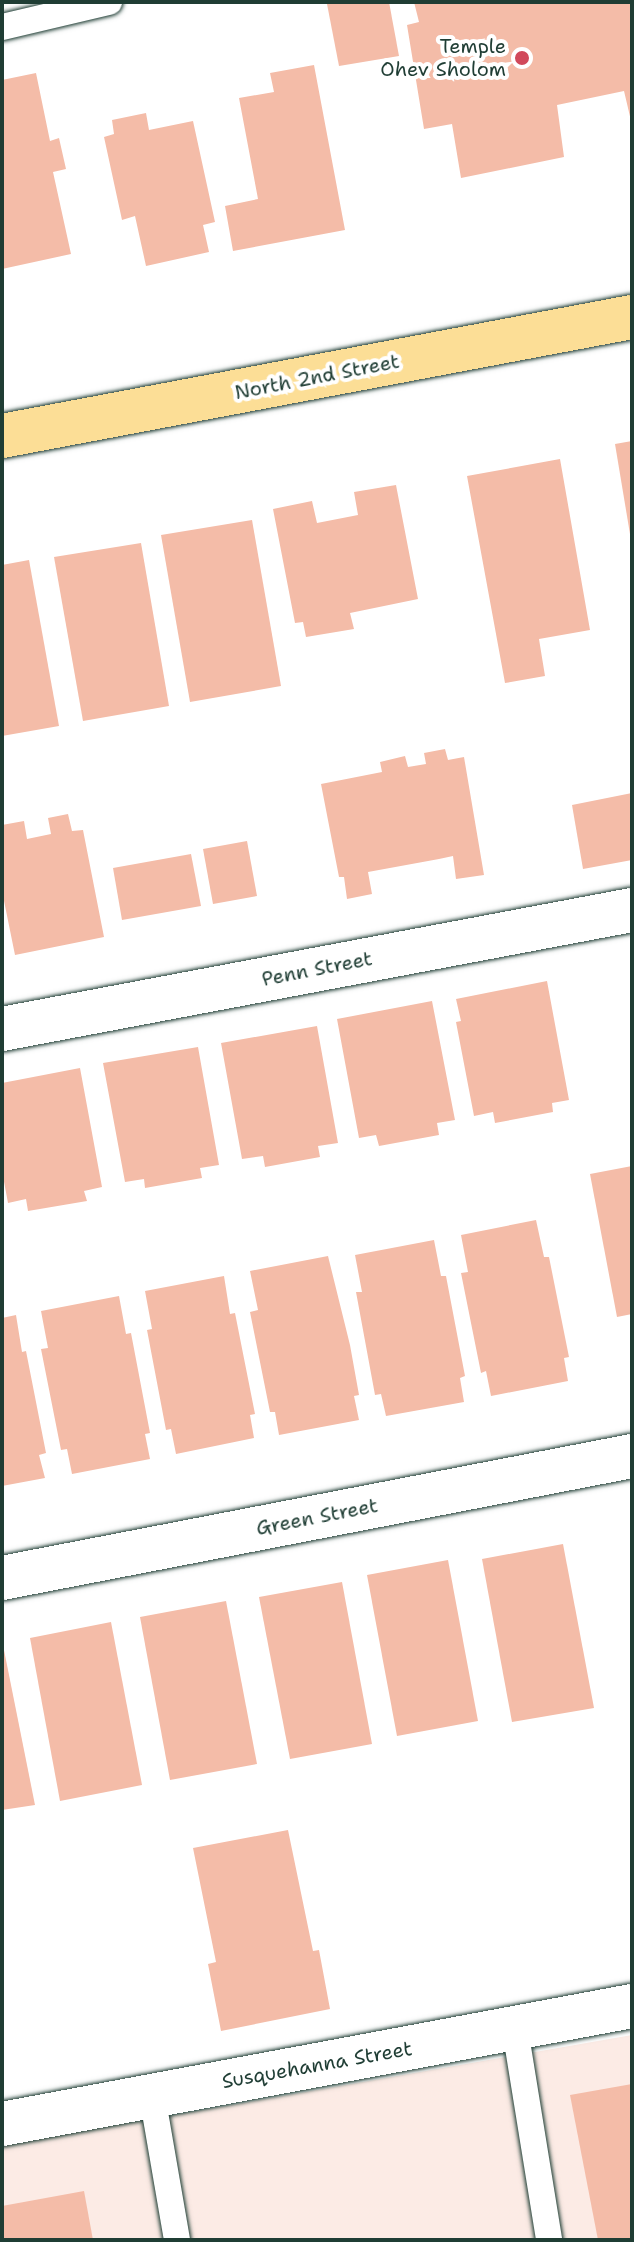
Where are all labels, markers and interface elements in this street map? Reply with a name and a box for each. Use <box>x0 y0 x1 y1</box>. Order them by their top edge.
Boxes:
place label: Temple Ohev Sholom <box>380 34 506 81</box>
marker: Temple Ohev Sholom <box>513 49 531 67</box>
street label: North 2nd Street <box>233 349 401 405</box>
street label: Penn Street <box>260 947 374 991</box>
street label: Green Street <box>254 1493 380 1541</box>
street label: Susquehanna Street <box>220 2036 414 2094</box>

